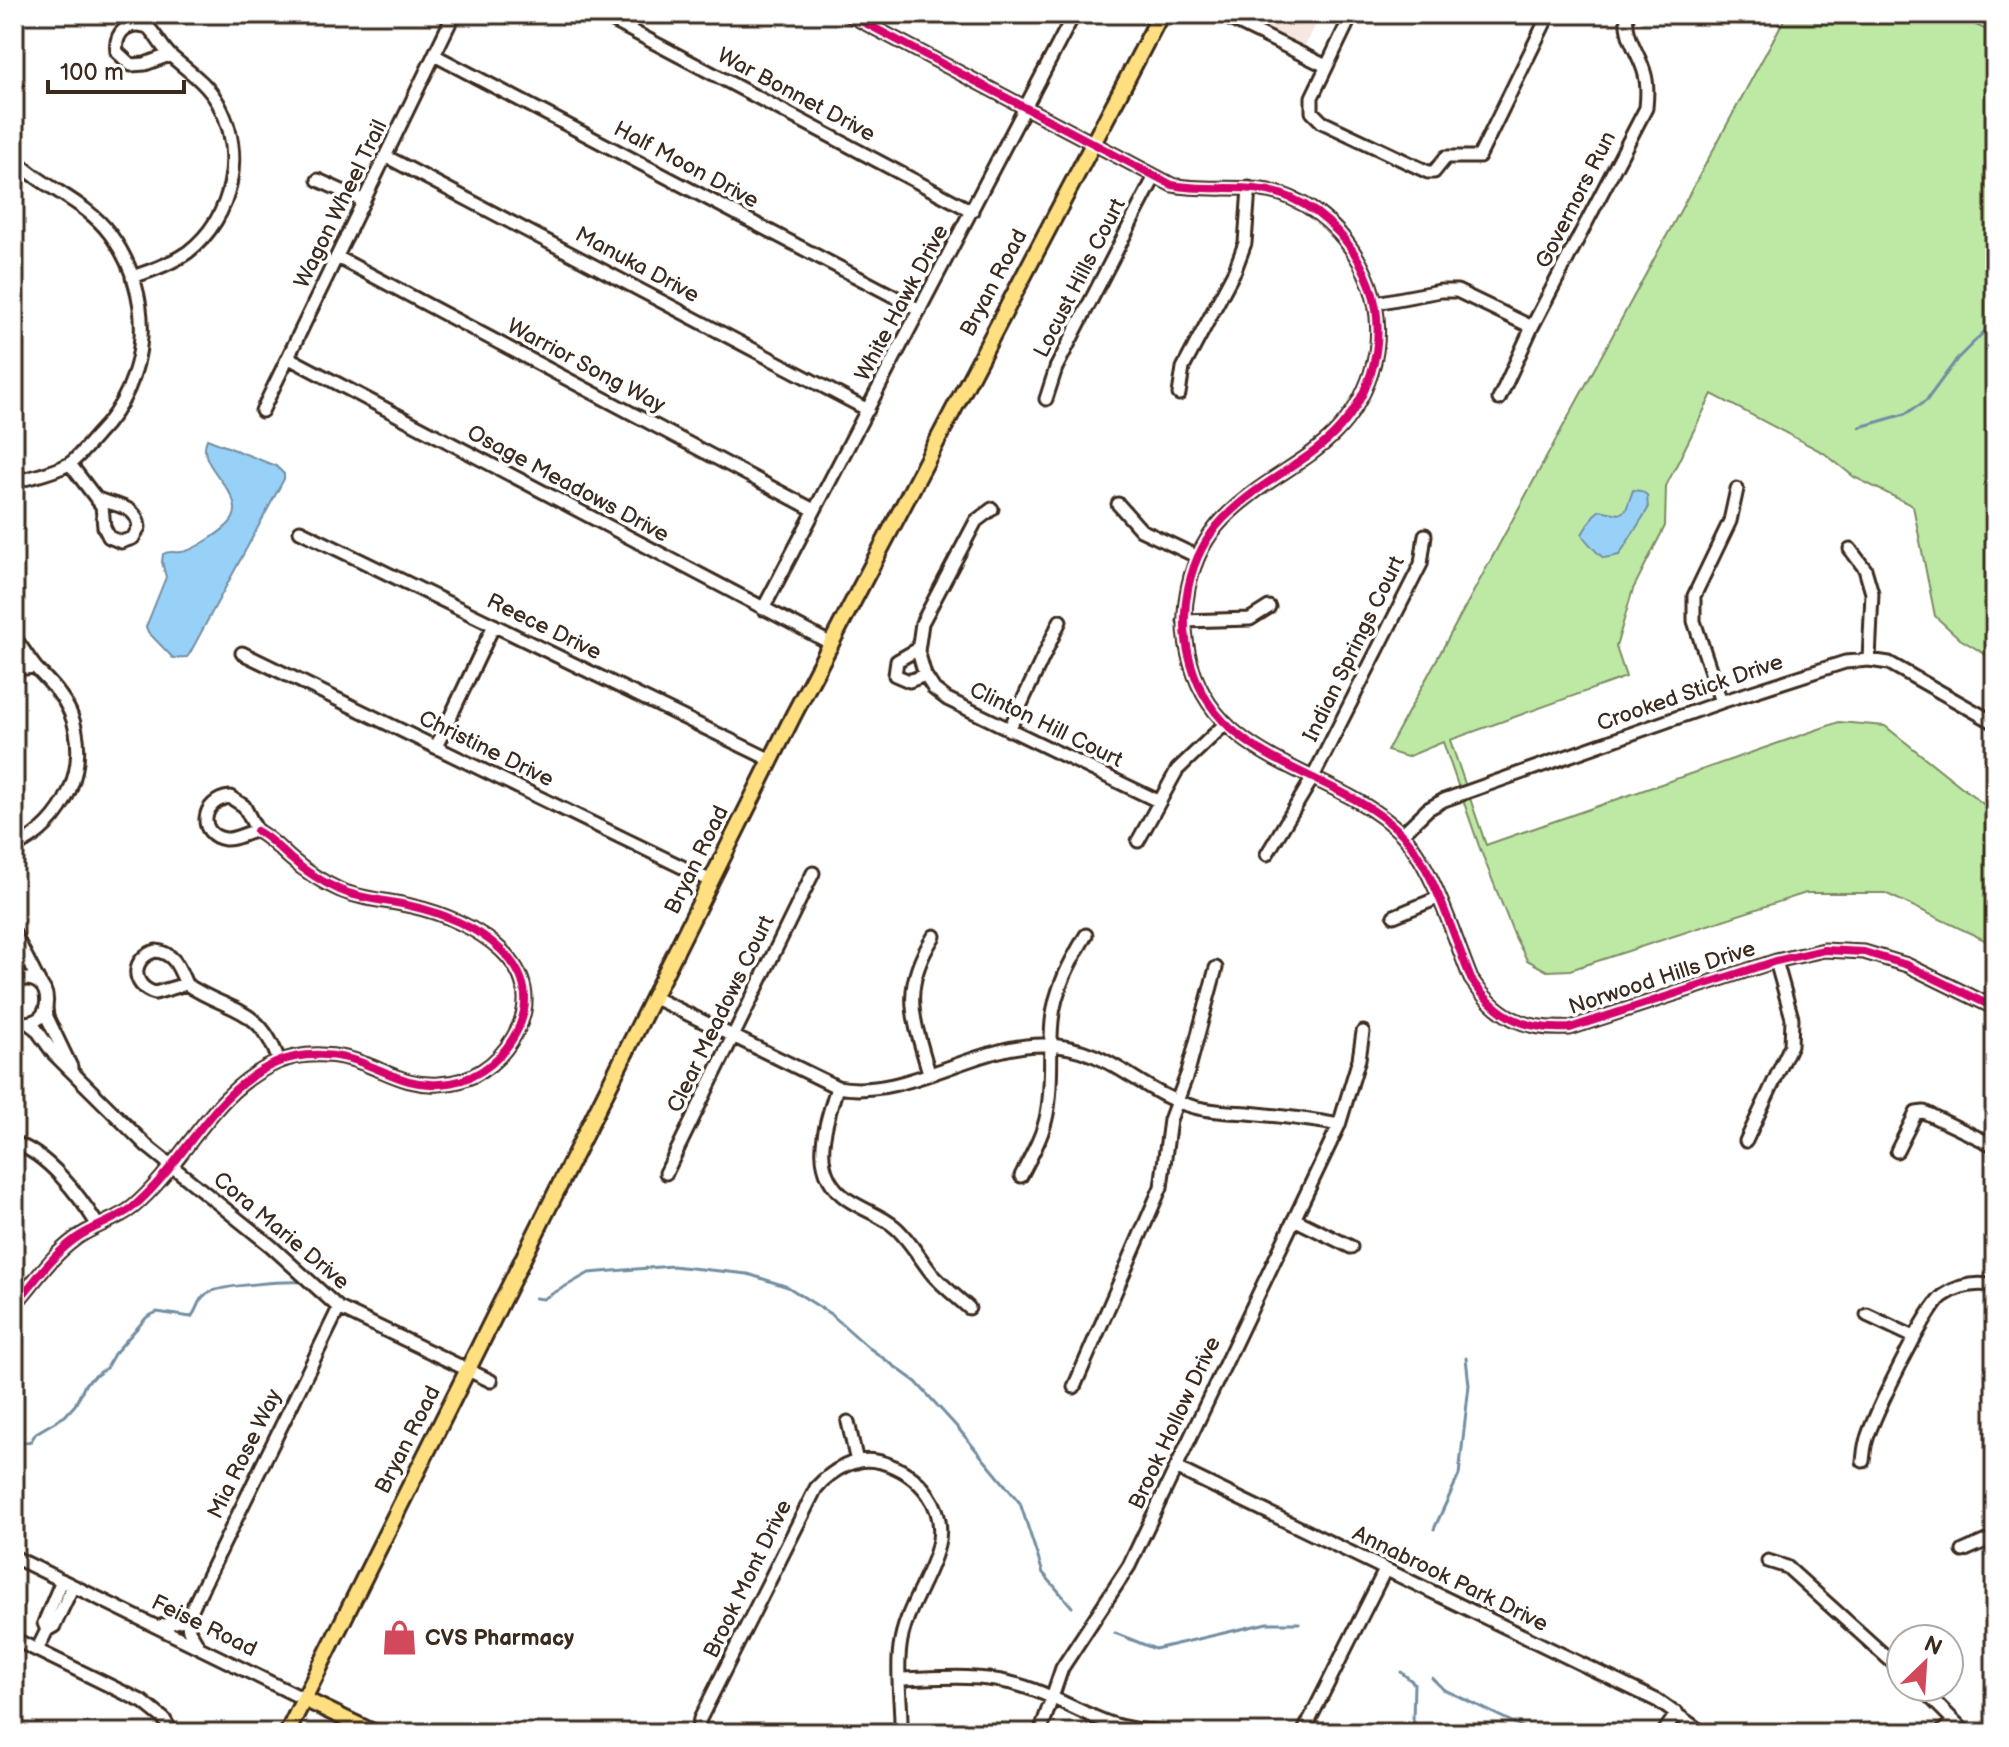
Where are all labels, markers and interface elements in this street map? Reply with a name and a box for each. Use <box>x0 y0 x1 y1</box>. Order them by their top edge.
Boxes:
street label: War Bonnet Drive <box>712 42 880 148</box>
scale bar <box>48 44 184 94</box>
text: 100 m <box>60 58 124 87</box>
street label: Wagon Wheel Trail <box>289 115 393 293</box>
street label: Half Moon Drive <box>609 115 763 215</box>
street label: Governors Run <box>1530 127 1622 273</box>
street label: Locust Hills Court <box>1028 194 1132 362</box>
street label: White Hawk Drive <box>849 220 955 386</box>
street label: Manuka Drive <box>570 221 704 309</box>
street label: Bryan Road <box>955 225 1033 341</box>
street label: Warrior Song Way <box>502 313 670 419</box>
street label: Osage Meadows Drive <box>463 419 673 549</box>
street label: Indian Springs Court <box>1297 551 1411 746</box>
street label: Reece Drive <box>482 588 606 666</box>
street label: Crooked Stick Drive <box>1593 648 1787 738</box>
street label: Clinton Hill Court <box>965 676 1127 774</box>
street label: Christine Drive <box>414 705 558 793</box>
street label: Bryan Road <box>659 801 735 919</box>
street label: Clear Meadows Court <box>662 911 781 1117</box>
street label: Norwood Hills Drive <box>1565 935 1759 1021</box>
street label: Cora Marie Drive <box>207 1166 355 1296</box>
street label: Brook Hollow Drive <box>1123 1332 1227 1514</box>
street label: Bryan Road <box>369 1382 447 1498</box>
street label: Mia Rose Way <box>202 1385 288 1523</box>
street label: Brook Mont Drive <box>698 1496 798 1662</box>
street label: Annabrook Park Drive <box>1348 1520 1552 1638</box>
street label: Feise Road <box>147 1589 261 1663</box>
shop icon: CVS Pharmacy <box>380 1619 418 1657</box>
north arrow <box>1885 1623 1965 1703</box>
place label: CVS Pharmacy <box>425 1625 574 1652</box>
text: N <box>1920 1631 1946 1662</box>

